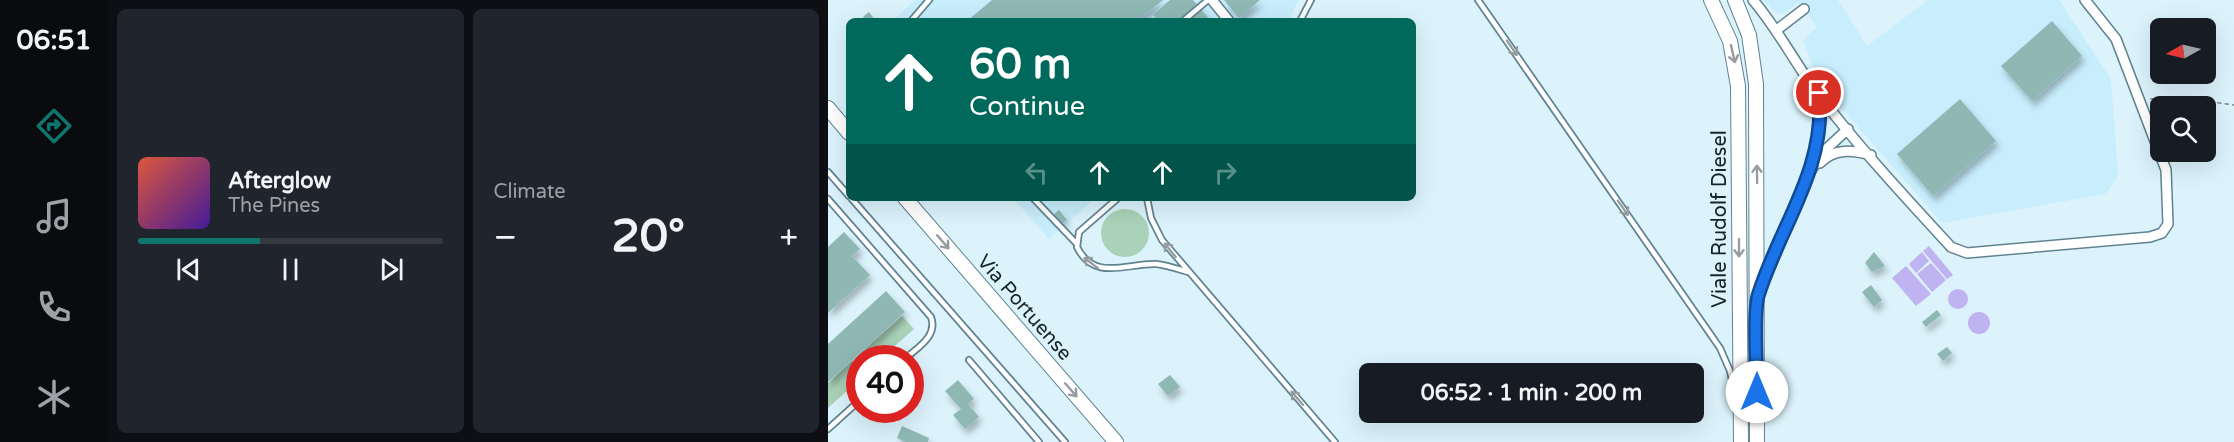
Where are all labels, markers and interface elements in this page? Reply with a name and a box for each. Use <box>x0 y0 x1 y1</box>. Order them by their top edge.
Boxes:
north arrow <box>2150 18 2216 84</box>
map controls <box>2150 18 2216 162</box>
text: 06:51 <box>17 24 91 57</box>
text: 60 m <box>969 39 1071 90</box>
one-way arrow <box>1506 39 1518 56</box>
icon: ahead <box>870 42 948 120</box>
one-way arrow <box>1728 44 1739 63</box>
pin <box>1793 67 1844 118</box>
icon: arrive <box>1802 76 1835 109</box>
text: Continue <box>969 90 1085 123</box>
button: search <box>2150 96 2216 162</box>
icon: directions <box>33 105 75 147</box>
street label: Viale Rudolf Diesel <box>1708 130 1732 308</box>
icon: left <box>1020 156 1053 189</box>
icon: ahead <box>1083 156 1116 189</box>
icon: ahead <box>1146 156 1179 189</box>
icon: right <box>1209 156 1242 189</box>
one-way arrow <box>1751 164 1763 184</box>
text: Afterglow <box>228 168 331 194</box>
text: Climate <box>494 180 566 204</box>
text: The Pines <box>228 194 320 218</box>
icon: music <box>33 195 75 237</box>
one-way arrow <box>1617 200 1629 216</box>
text: 20° <box>611 210 685 264</box>
text: − <box>494 218 517 257</box>
text: + <box>779 218 798 257</box>
one-way arrow <box>937 234 950 250</box>
one-way arrow <box>1733 238 1745 258</box>
one-way arrow <box>1163 242 1176 258</box>
street label: Via Portuense <box>972 250 1077 365</box>
icon: previous <box>172 253 205 286</box>
icon: pause <box>274 253 307 286</box>
icon: next <box>375 253 408 286</box>
one-way arrow <box>1083 256 1099 269</box>
icon: phone <box>33 286 75 328</box>
speed limit sign: 40 <box>846 345 924 423</box>
position arrow <box>1725 360 1789 424</box>
icon: climate <box>33 376 75 418</box>
text: 06:52 · 1 min · 200 m <box>1421 380 1642 406</box>
one-way arrow <box>1064 382 1078 397</box>
one-way arrow <box>1290 391 1304 406</box>

